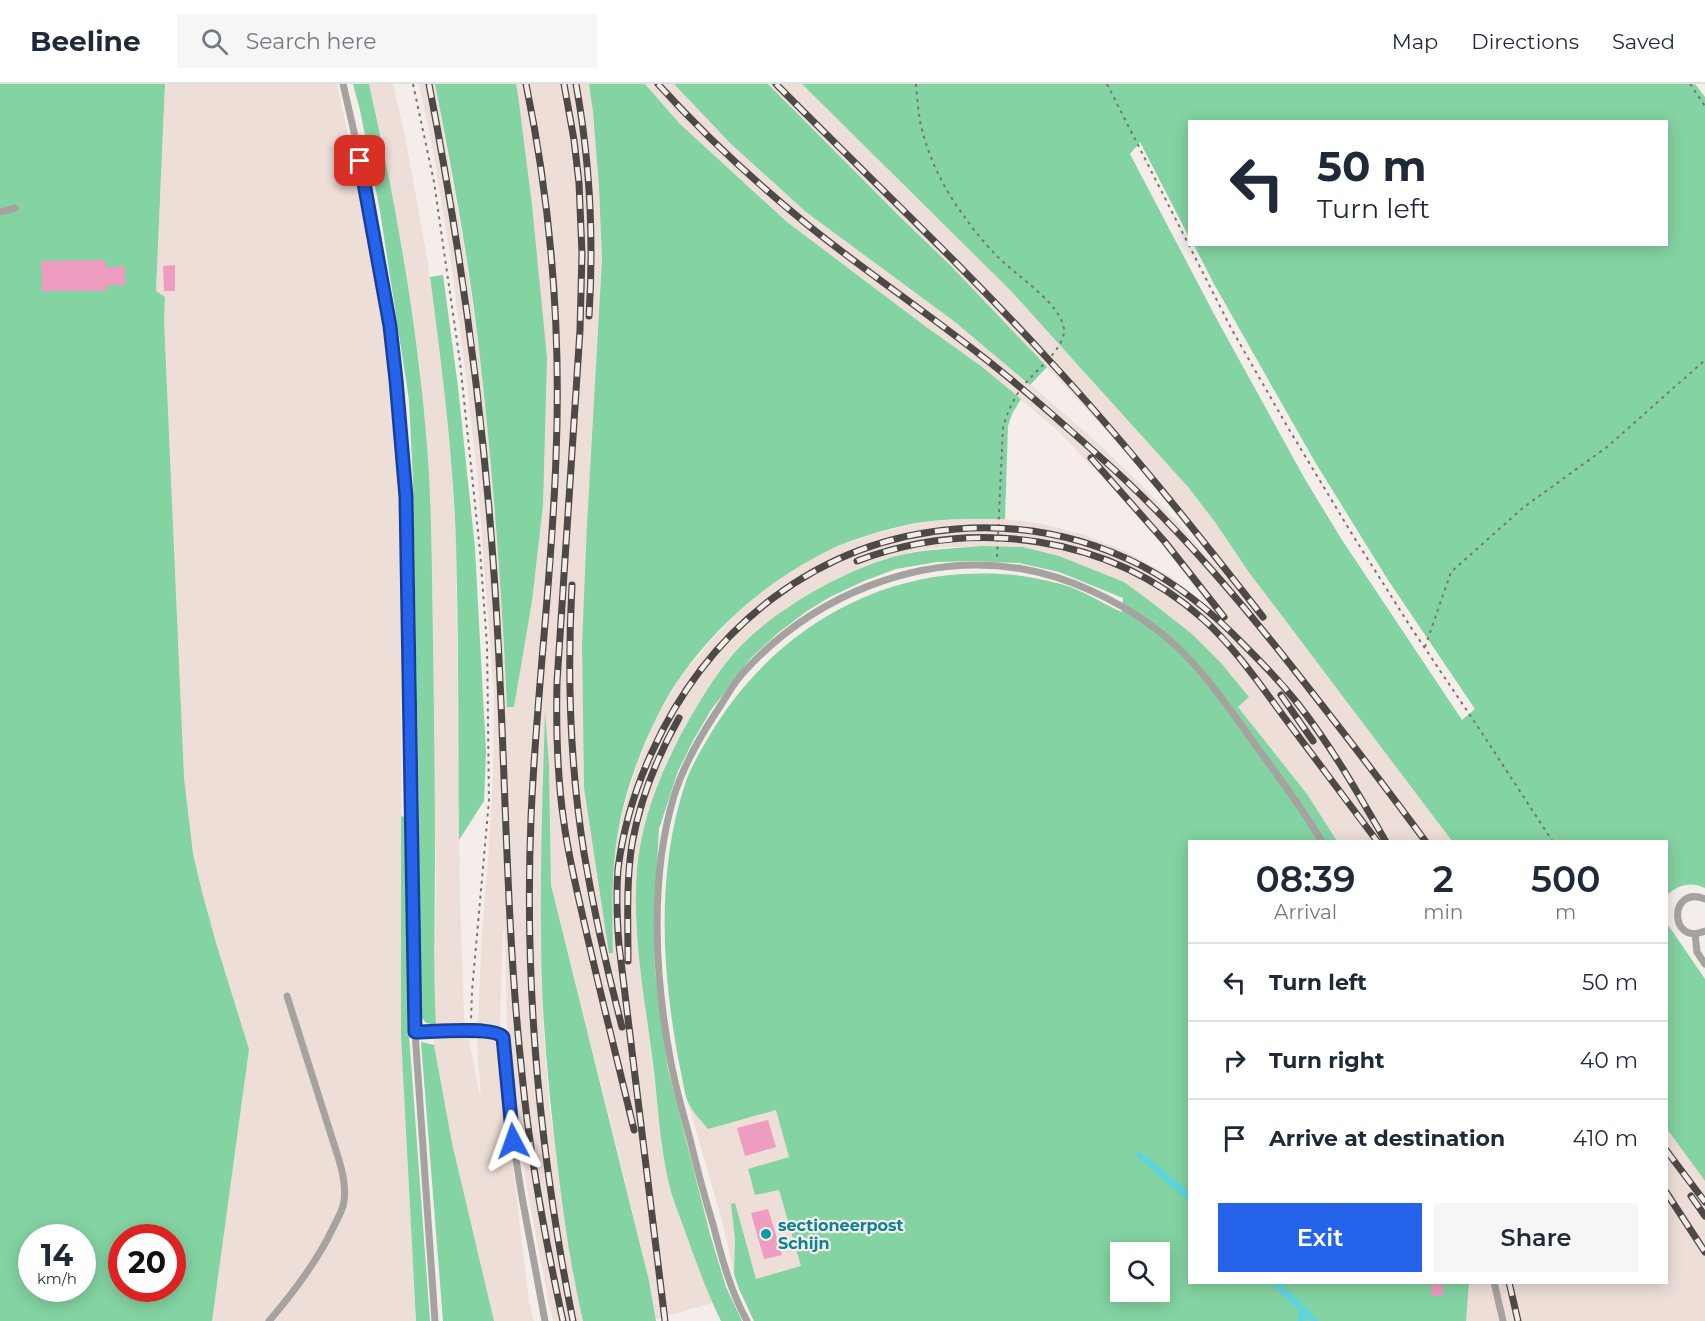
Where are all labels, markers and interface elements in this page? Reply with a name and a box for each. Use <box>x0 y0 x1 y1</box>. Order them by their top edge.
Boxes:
search box <box>177 14 597 68</box>
text: Beeline <box>30 24 141 58</box>
icon: search <box>198 25 231 58</box>
text: Search here <box>246 28 377 55</box>
text: Map <box>1392 29 1438 54</box>
text: Directions <box>1471 29 1579 54</box>
text: Saved <box>1612 29 1675 54</box>
pin <box>334 135 385 186</box>
text: 50 m <box>1317 140 1426 192</box>
icon: arrive <box>343 144 376 177</box>
icon: left <box>1218 144 1296 222</box>
text: Turn left <box>1317 192 1430 225</box>
text: 08:39 <box>1256 857 1356 901</box>
text: 2 <box>1433 857 1454 901</box>
text: 500 <box>1531 857 1600 901</box>
text: Arrival <box>1274 900 1337 924</box>
text: min <box>1423 900 1463 924</box>
text: m <box>1555 900 1576 924</box>
icon: left <box>1218 966 1251 999</box>
text: Turn left <box>1269 969 1367 996</box>
text: 50 m <box>1582 969 1638 996</box>
icon: right <box>1218 1044 1251 1077</box>
text: Turn right <box>1269 1047 1384 1074</box>
text: 40 m <box>1580 1047 1638 1074</box>
position arrow <box>481 1109 545 1173</box>
icon: arrive <box>1218 1122 1251 1155</box>
text: Arrive at destination <box>1269 1125 1505 1152</box>
text: 410 m <box>1572 1125 1638 1152</box>
button: Exit <box>1218 1203 1422 1272</box>
button: Share <box>1434 1203 1638 1272</box>
place label: sectioneerpost Schijn <box>778 1216 904 1253</box>
speed limit sign: 20 <box>108 1224 186 1302</box>
marker: sectioneerpost Schijn <box>759 1227 773 1241</box>
text: 14 <box>41 1237 73 1274</box>
map controls <box>1110 1242 1170 1302</box>
button: search <box>1110 1242 1170 1302</box>
text: km/h <box>37 1269 77 1288</box>

